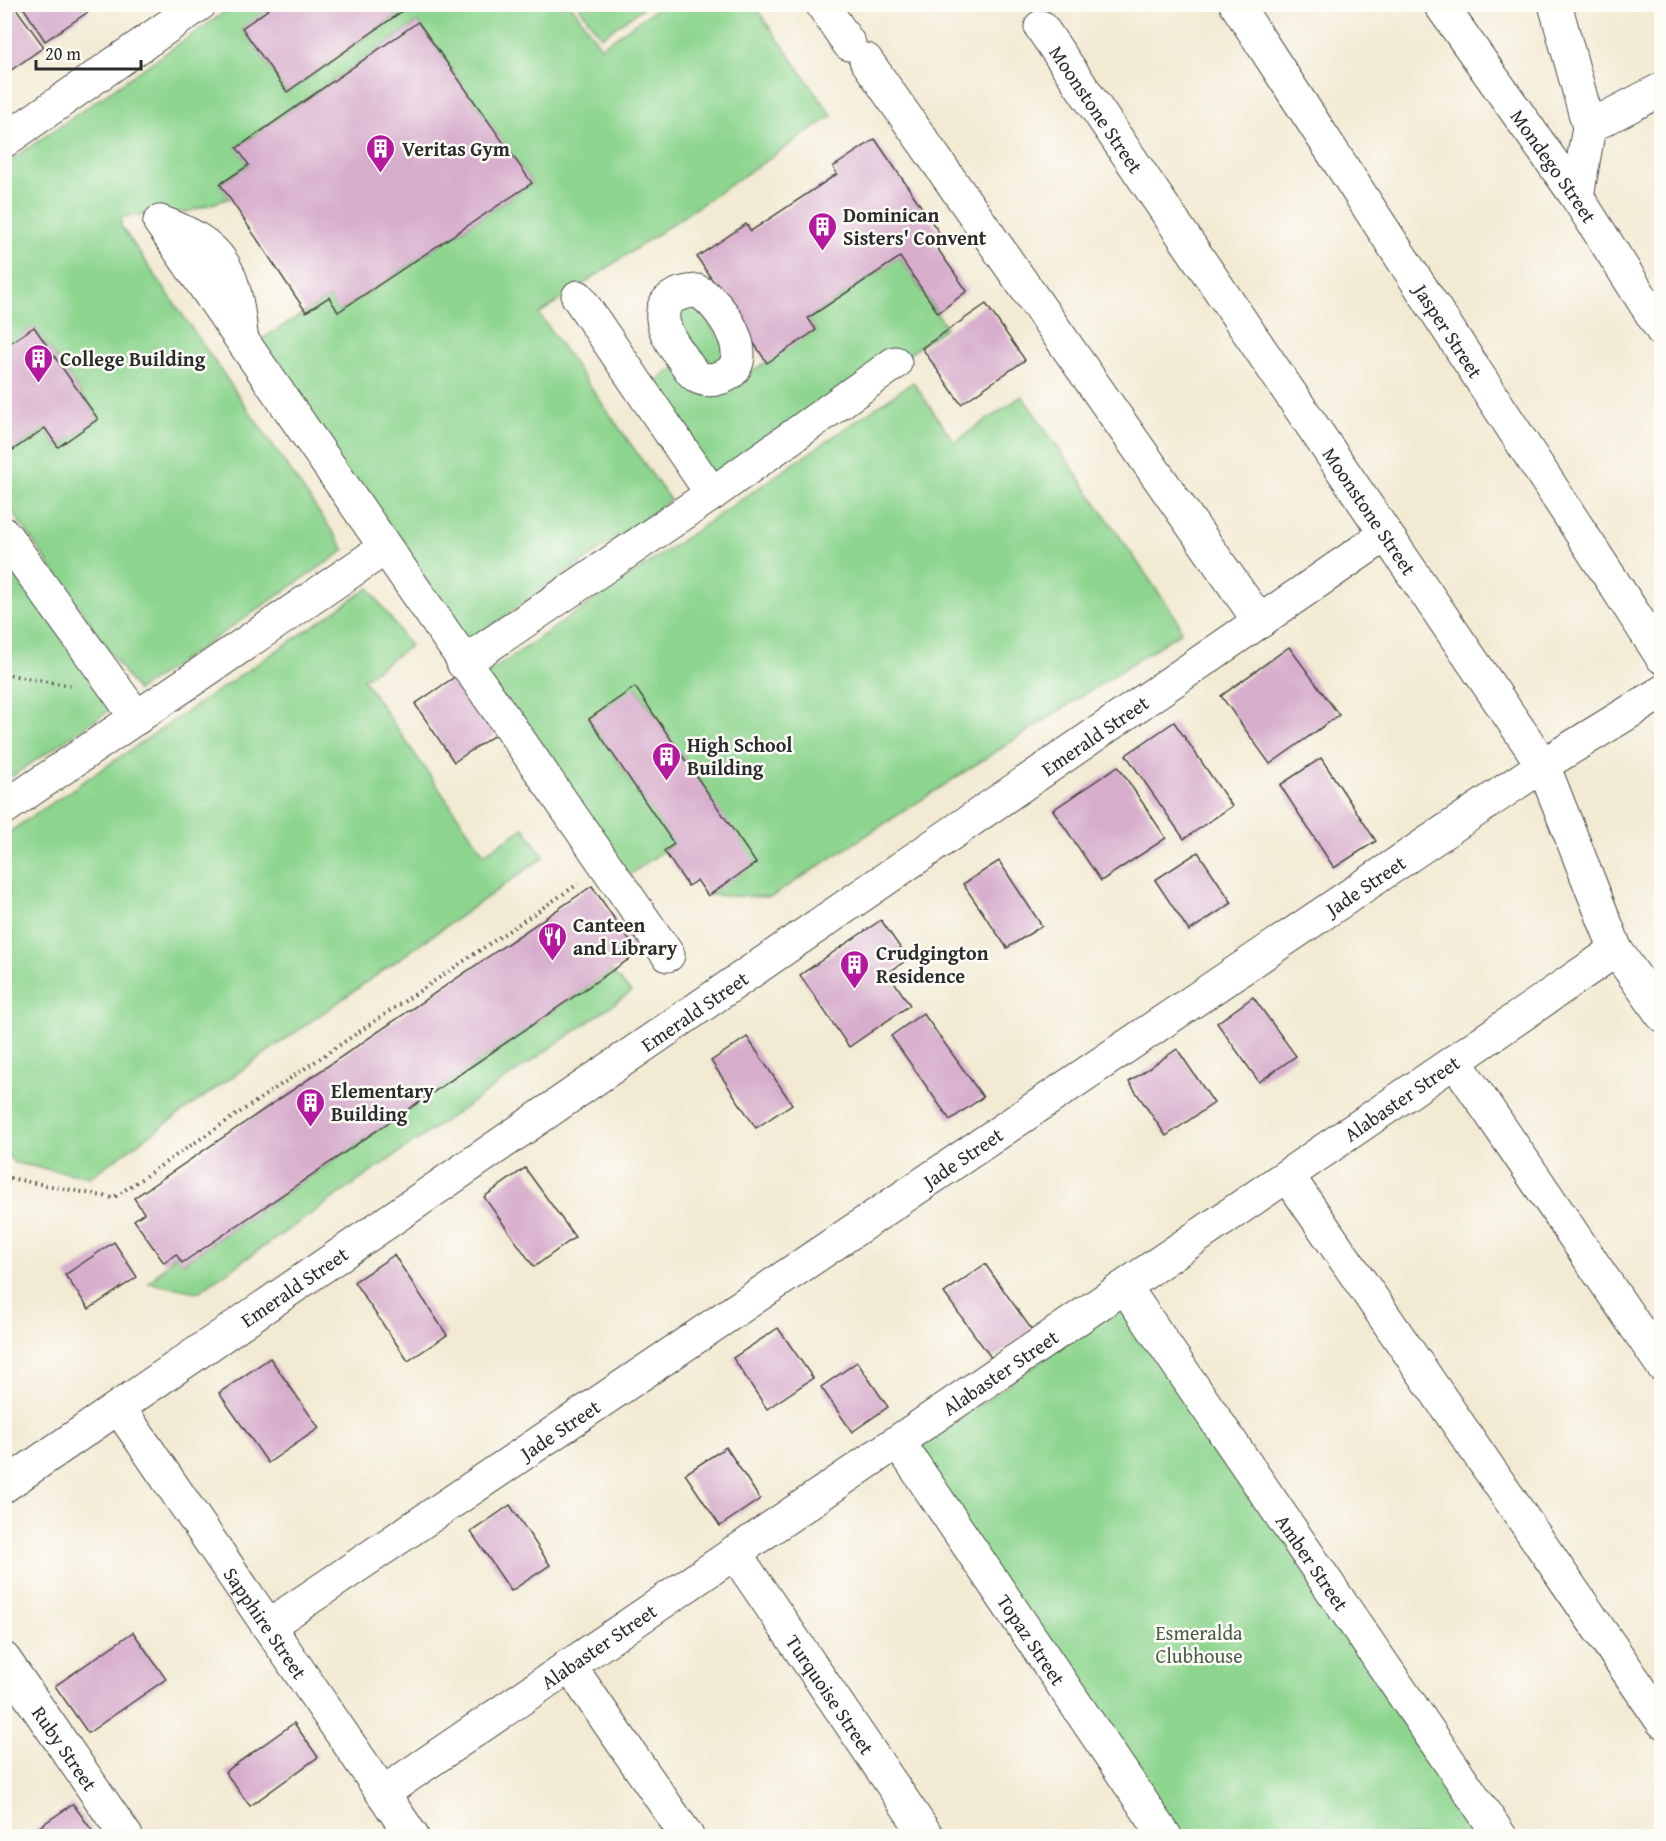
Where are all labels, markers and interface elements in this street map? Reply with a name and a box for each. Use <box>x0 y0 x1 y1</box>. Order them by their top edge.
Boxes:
scale bar <box>36 33 141 71</box>
street label: Moonstone Street <box>1043 39 1151 179</box>
text: 20 m <box>45 40 81 67</box>
street label: Mondego Street <box>1504 103 1604 228</box>
building icon: Veritas Gym <box>365 132 397 174</box>
place label: Veritas Gym <box>402 134 510 163</box>
place label: Dominican Sisters' Convent <box>843 200 987 252</box>
building icon: Dominican Sisters' Convent <box>806 210 838 252</box>
street label: Jasper Street <box>1406 275 1491 383</box>
building icon: College Building <box>23 342 55 384</box>
place label: College Building <box>60 344 206 373</box>
street label: Moonstone Street <box>1316 441 1424 580</box>
street label: Emerald Street <box>1035 688 1154 782</box>
place label: High School Building <box>687 730 793 782</box>
building icon: High School Building <box>650 740 682 782</box>
street label: Jade Street <box>1317 848 1411 924</box>
place label: Canteen and Library <box>573 910 678 962</box>
restaurant icon: Canteen and Library <box>536 920 568 962</box>
place label: Crudgington Residence <box>876 938 989 990</box>
building icon: Crudgington Residence <box>839 948 871 990</box>
street label: Emerald Street <box>635 963 754 1058</box>
street label: Alabaster Street <box>1338 1048 1465 1148</box>
place label: Elementary Building <box>331 1076 435 1128</box>
building icon: Elementary Building <box>294 1086 326 1128</box>
street label: Jade Street <box>914 1120 1008 1196</box>
street label: Emerald Street <box>234 1239 353 1334</box>
street label: Alabaster Street <box>936 1322 1064 1422</box>
street label: Jade Street <box>511 1392 605 1468</box>
street label: Amber Street <box>1269 1508 1356 1616</box>
street label: Sapphire Street <box>217 1561 315 1684</box>
street label: Topaz Street <box>990 1588 1073 1691</box>
street label: Alabaster Street <box>535 1596 662 1696</box>
park label: Esmeralda Clubhouse <box>1155 1618 1243 1670</box>
street label: Turquoise Street <box>779 1628 882 1760</box>
street label: Ruby Street <box>26 1699 105 1796</box>

